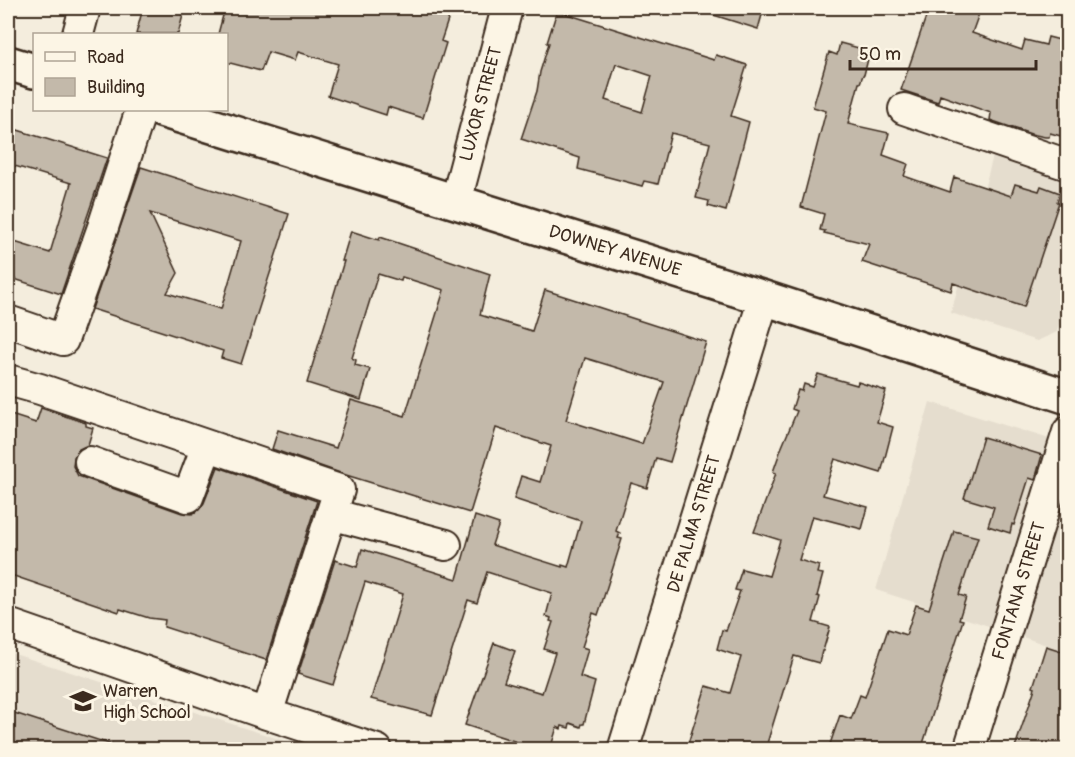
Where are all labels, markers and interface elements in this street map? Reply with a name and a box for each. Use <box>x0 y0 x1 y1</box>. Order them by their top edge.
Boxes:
legend <box>33 33 228 111</box>
scale bar <box>850 33 1036 71</box>
text: 50 m <box>859 43 901 66</box>
street label: LUXOR STREET <box>455 44 507 164</box>
text: Road <box>87 46 124 69</box>
text: Building <box>87 76 145 99</box>
street label: DOWNEY AVENUE <box>546 220 684 282</box>
street label: DE PALMA STREET <box>662 452 726 596</box>
street label: FONTANA STREET <box>987 519 1051 663</box>
place label: Warren High School <box>103 680 191 724</box>
school or university icon: Warren High School <box>68 686 98 716</box>

